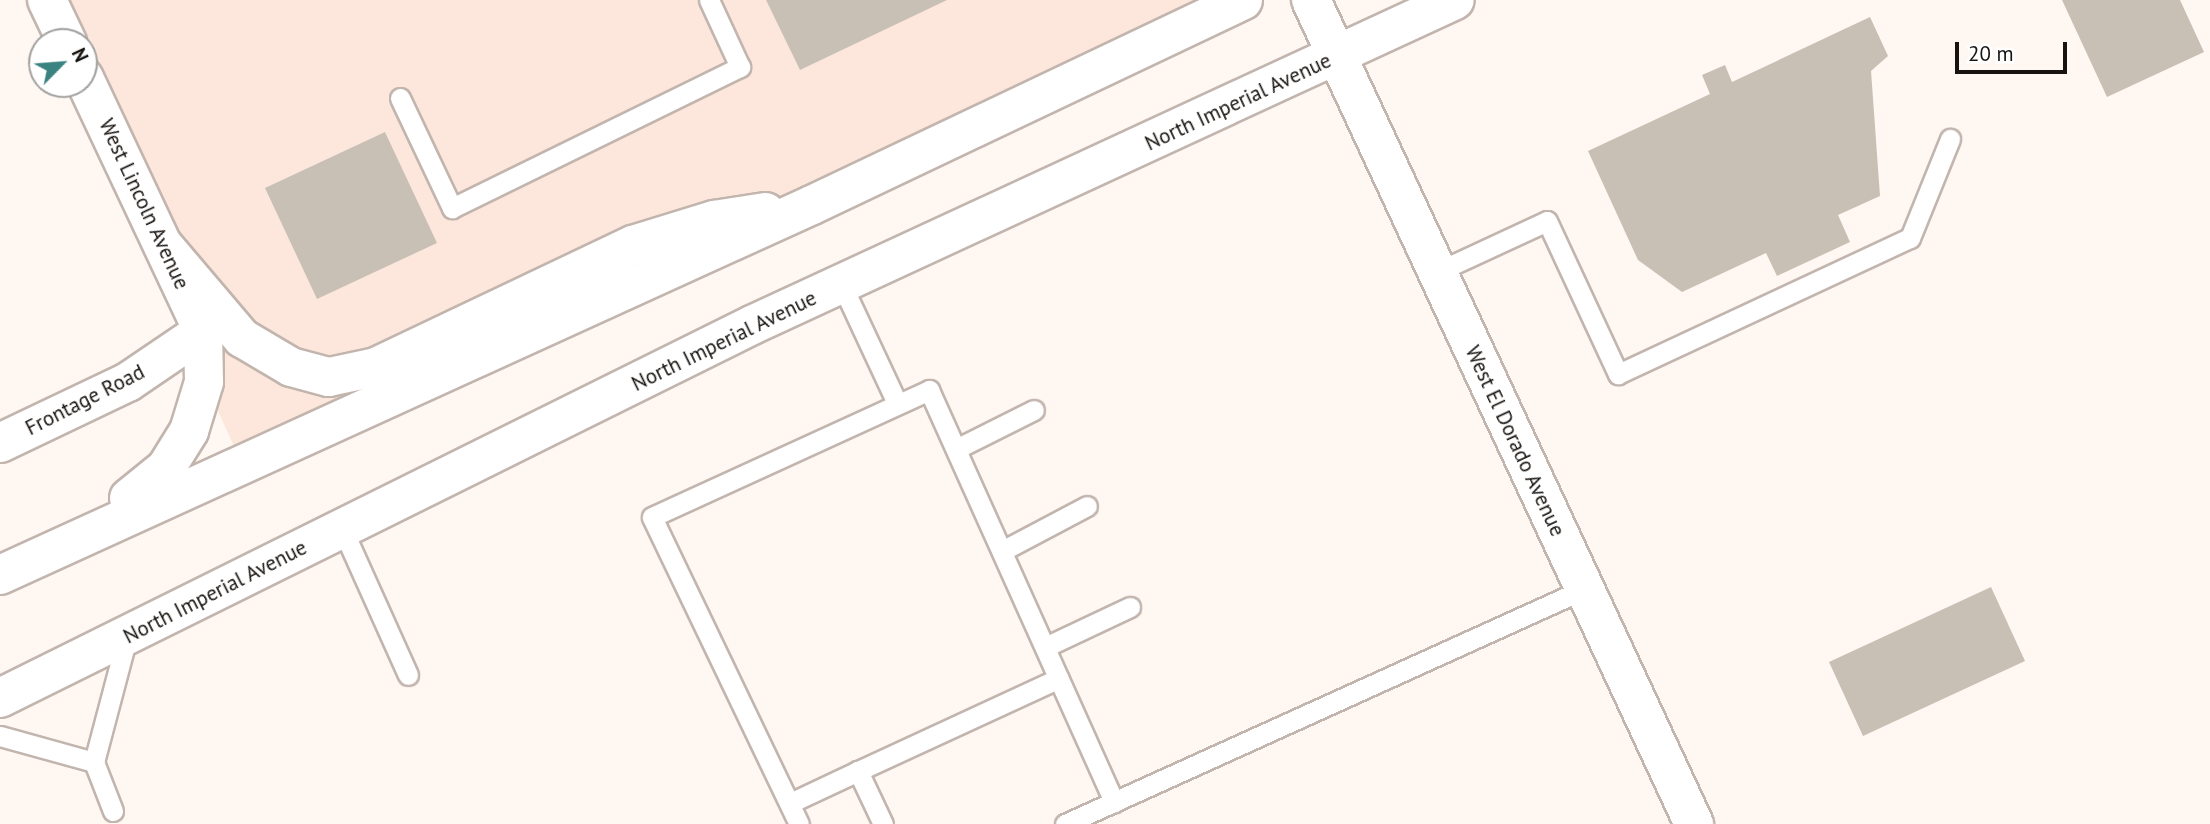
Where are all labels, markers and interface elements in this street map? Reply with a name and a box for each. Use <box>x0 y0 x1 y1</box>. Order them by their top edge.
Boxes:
north arrow <box>28 28 98 98</box>
scale bar <box>1958 28 2070 72</box>
text: 20 m <box>1968 40 2014 67</box>
text: N <box>67 44 94 66</box>
street label: North Imperial Avenue <box>1141 48 1335 156</box>
street label: West Lincoln Avenue <box>93 114 195 294</box>
street label: North Imperial Avenue <box>627 285 821 397</box>
street label: West El Dorado Avenue <box>1460 341 1570 541</box>
street label: Frontage Road <box>21 359 149 441</box>
street label: North Imperial Avenue <box>119 535 311 649</box>

